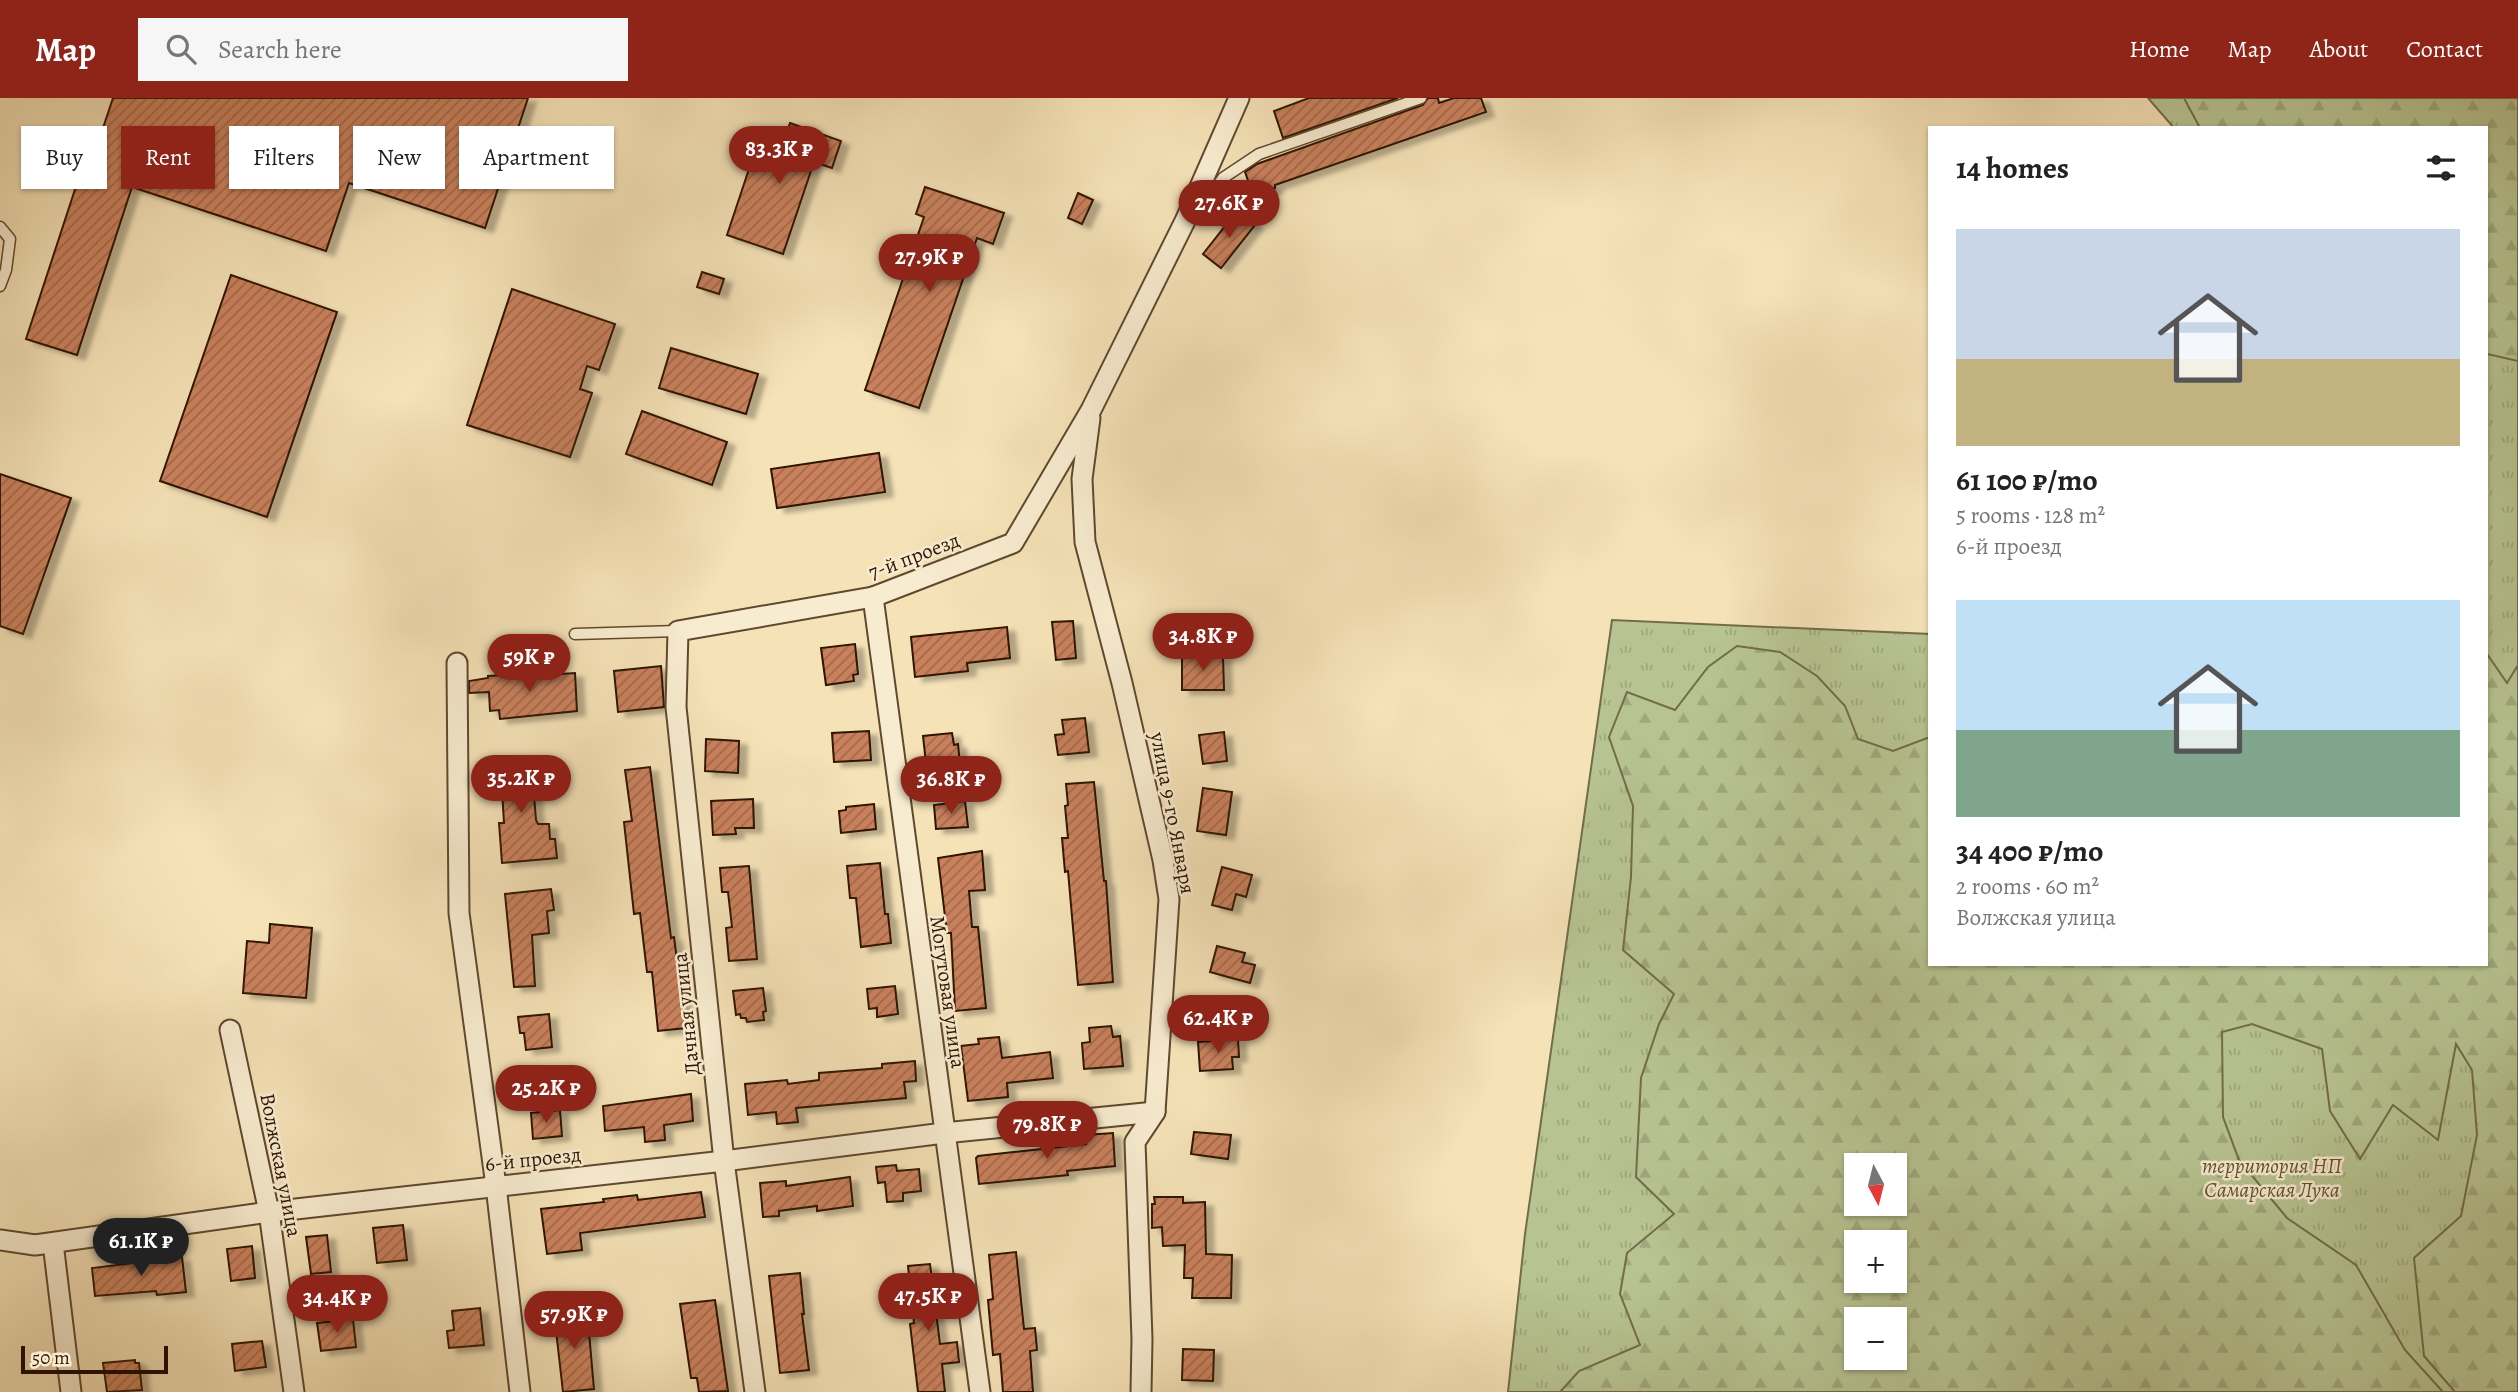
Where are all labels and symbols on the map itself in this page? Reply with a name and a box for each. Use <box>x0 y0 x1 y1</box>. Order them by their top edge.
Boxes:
pin: 83.3K ₽ <box>714 126 844 186</box>
pin: 27.6K ₽ <box>1164 180 1294 240</box>
pin: 27.9K ₽ <box>864 234 994 294</box>
street label: 7-й проезд <box>864 526 964 586</box>
pin: 34.8K ₽ <box>1138 614 1268 673</box>
pin: 59K ₽ <box>480 634 578 694</box>
street label: улица 9-го Января <box>1143 729 1202 896</box>
pin: 35.2K ₽ <box>456 756 586 815</box>
pin: 36.8K ₽ <box>886 756 1016 816</box>
street label: Могутовая улица <box>923 914 973 1070</box>
street label: Дачная улица <box>666 951 706 1077</box>
pin: 62.4K ₽ <box>1153 996 1283 1055</box>
pin: 25.2K ₽ <box>481 1066 611 1125</box>
street label: Волжская улица <box>253 1091 309 1240</box>
pin: 79.8K ₽ <box>982 1102 1112 1161</box>
street label: 6-й проезд <box>483 1140 583 1178</box>
park label: территория НП Самарская Лука <box>2202 1152 2342 1204</box>
north arrow <box>1844 1153 1908 1216</box>
pin: 61.1K ₽ <box>76 1218 206 1278</box>
pin: 47.5K ₽ <box>863 1274 993 1333</box>
pin: 34.4K ₽ <box>272 1276 402 1335</box>
pin: 57.9K ₽ <box>509 1292 639 1351</box>
scale bar <box>21 1343 168 1375</box>

